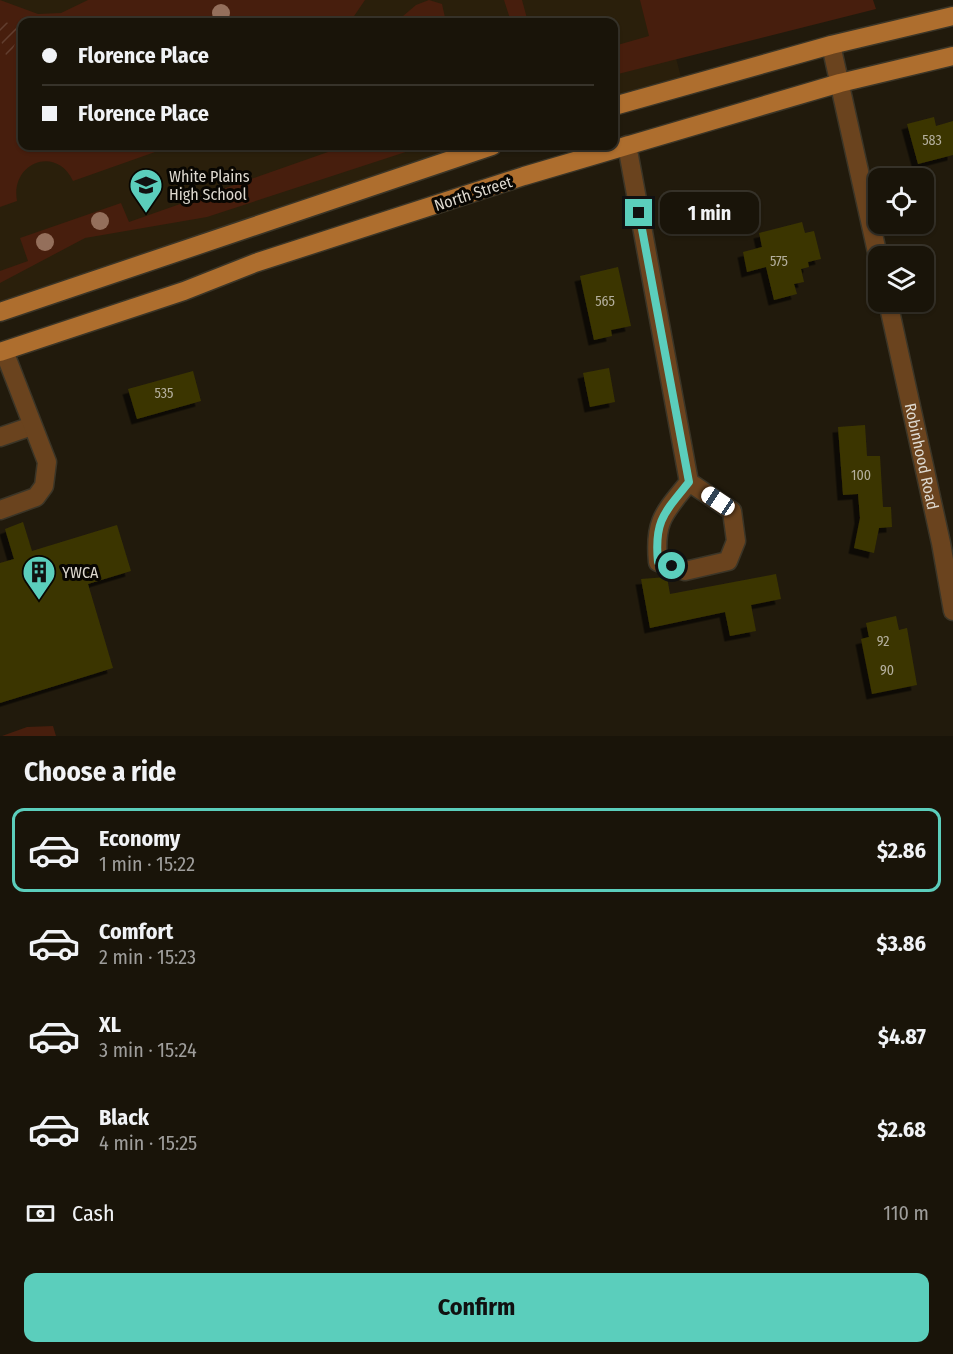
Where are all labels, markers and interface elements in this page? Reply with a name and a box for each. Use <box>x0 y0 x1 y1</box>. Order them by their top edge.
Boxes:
text: Florence Place <box>78 42 209 69</box>
text: Florence Place <box>78 100 209 127</box>
house number: 583 <box>922 132 942 149</box>
school or university icon: White Plains High School <box>128 167 164 214</box>
place label: White Plains High School <box>169 167 250 204</box>
map controls <box>868 168 934 312</box>
button: locate <box>868 168 934 234</box>
street label: North Street <box>432 172 515 215</box>
callout: 1 min <box>660 192 759 234</box>
route end <box>625 199 652 226</box>
text: 1 min <box>688 201 731 225</box>
button: layers <box>868 246 934 312</box>
house number: 575 <box>770 253 788 270</box>
house number: 565 <box>595 293 615 310</box>
house number: 535 <box>154 385 174 402</box>
street label: Robinhood Road <box>900 401 942 512</box>
house number: 100 <box>851 467 871 484</box>
car <box>698 483 738 519</box>
route start <box>658 552 685 579</box>
building icon: YWCA <box>21 554 57 601</box>
place label: YWCA <box>62 563 99 582</box>
house number: 92 <box>877 633 889 650</box>
house number: 90 <box>880 662 894 679</box>
text: Choose a ride <box>24 756 176 788</box>
icon: car <box>27 823 81 877</box>
text: Economy <box>99 825 180 852</box>
text: $2.86 <box>877 837 926 864</box>
text: 1 min · 15:22 <box>99 852 195 876</box>
icon: car <box>27 916 81 970</box>
text: Comfort <box>99 918 173 945</box>
text: $3.86 <box>876 930 926 957</box>
text: 2 min · 15:23 <box>99 945 196 969</box>
icon: car <box>27 1009 81 1063</box>
text: XL <box>99 1011 121 1038</box>
text: $4.87 <box>878 1023 926 1050</box>
text: 3 min · 15:24 <box>99 1038 197 1062</box>
icon: car <box>27 1102 81 1156</box>
text: Black <box>99 1104 149 1131</box>
text: $2.68 <box>877 1116 926 1143</box>
text: 4 min · 15:25 <box>99 1131 197 1155</box>
icon: cash <box>24 1197 57 1230</box>
text: Cash <box>72 1200 115 1227</box>
text: 110 m <box>883 1201 929 1225</box>
button: Confirm <box>24 1273 929 1342</box>

